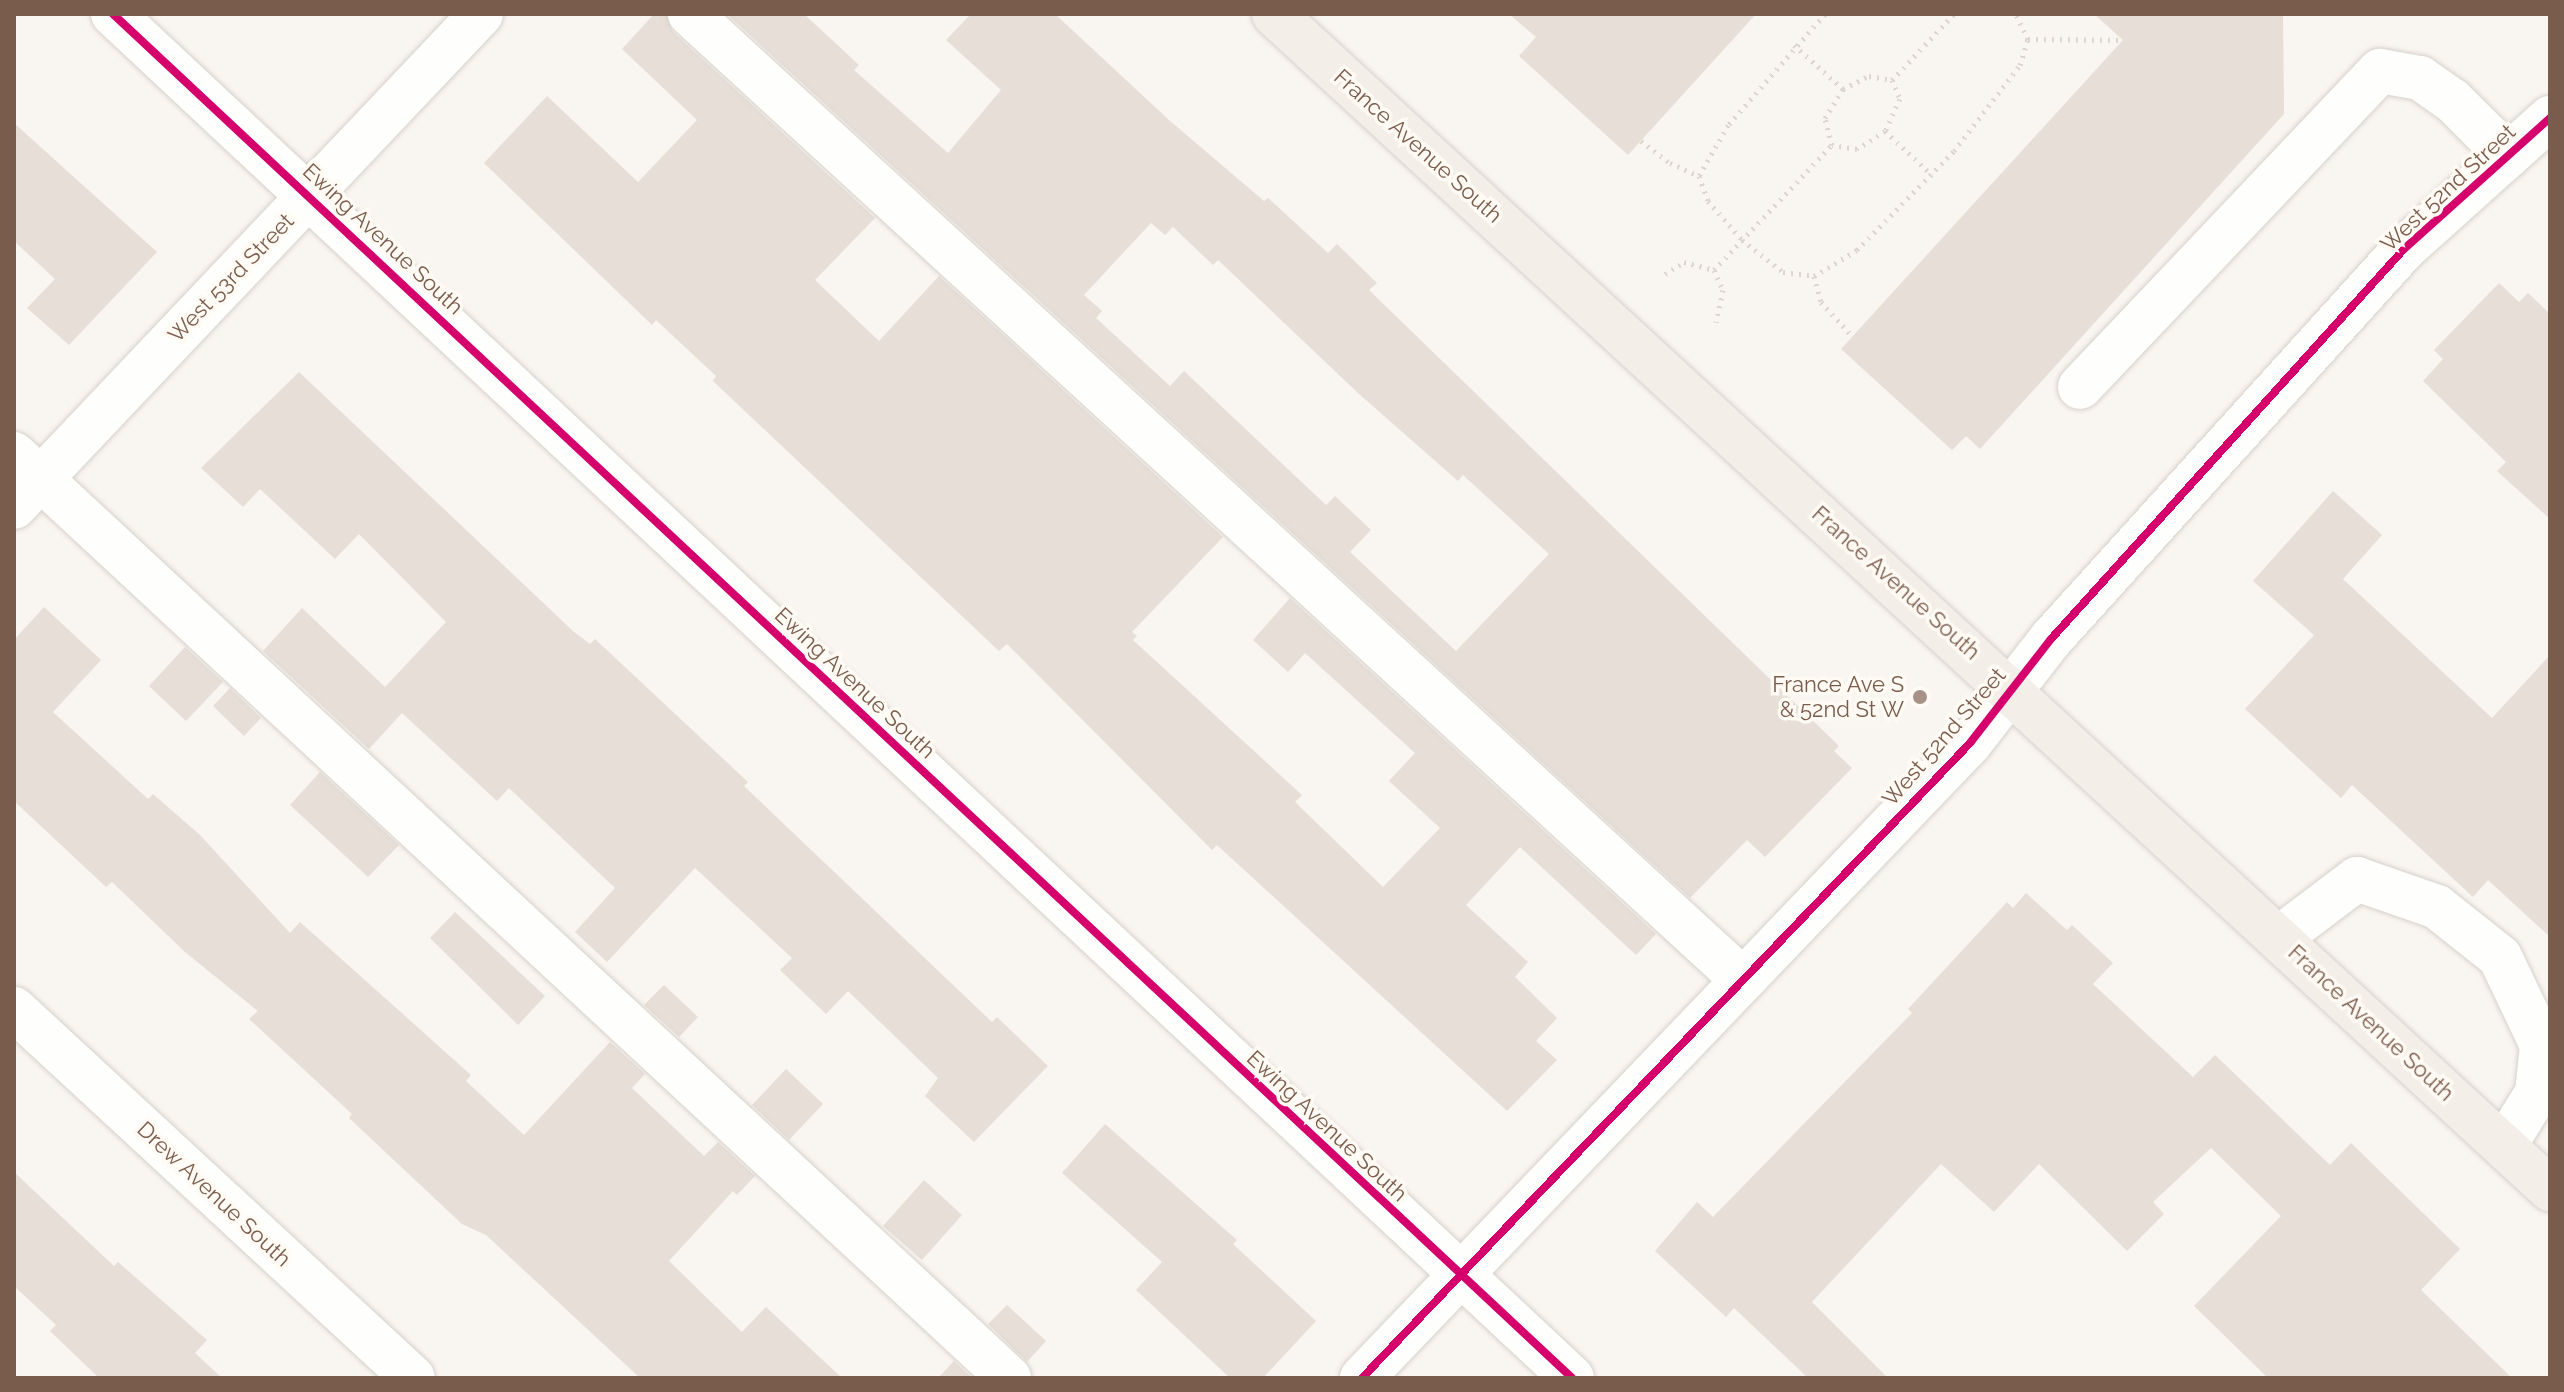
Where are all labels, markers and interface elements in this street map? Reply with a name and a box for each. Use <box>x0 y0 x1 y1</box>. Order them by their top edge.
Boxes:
street label: France Avenue South <box>1328 63 1508 229</box>
street label: West 52nd Street <box>2375 119 2521 257</box>
street label: Ewing Avenue South <box>297 158 469 320</box>
street label: West 53rd Street <box>163 208 299 348</box>
street label: France Avenue South <box>1806 500 1986 666</box>
street label: Ewing Avenue South <box>769 602 941 764</box>
street label: West 52nd Street <box>1877 662 2011 812</box>
place label: France Ave S & 52nd St W <box>1772 671 1904 722</box>
marker: France Ave S & 52nd St W <box>1911 688 1929 706</box>
street label: France Avenue South <box>2282 939 2460 1107</box>
street label: Ewing Avenue South <box>1241 1045 1413 1207</box>
street label: Drew Avenue South <box>131 1116 297 1272</box>

